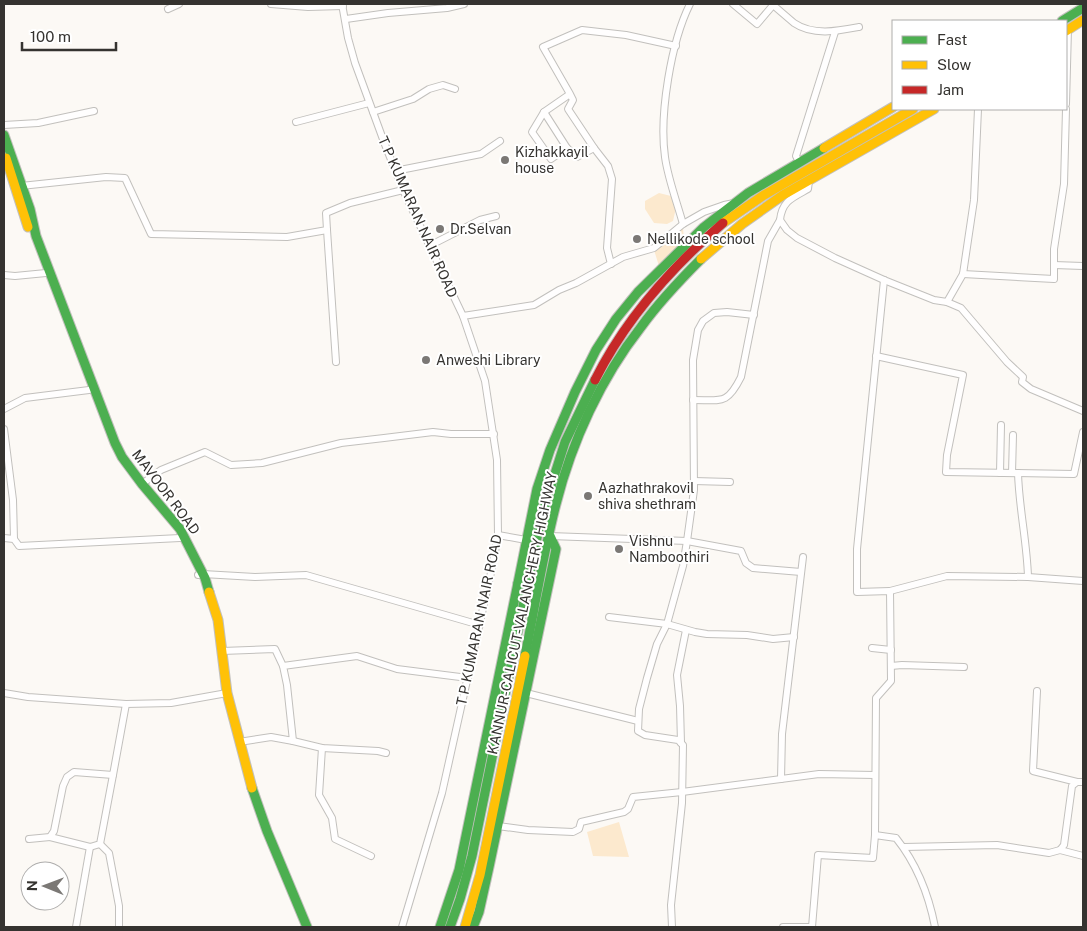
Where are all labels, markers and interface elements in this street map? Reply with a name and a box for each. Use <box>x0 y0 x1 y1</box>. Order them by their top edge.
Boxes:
scale bar <box>22 20 116 52</box>
legend <box>892 20 1067 110</box>
text: 100 m <box>30 28 71 45</box>
text: Fast <box>937 31 967 48</box>
text: Slow <box>937 56 972 73</box>
text: Jam <box>937 81 964 98</box>
street label: T P KUMARAN NAIR ROAD <box>375 134 461 300</box>
place label: Kizhakkayil house <box>515 144 589 176</box>
marker: Kizhakkayil house <box>499 154 511 166</box>
place label: Dr.Selvan <box>450 221 511 237</box>
marker: Dr.Selvan <box>434 223 446 235</box>
place label: Nellikode school <box>647 231 755 247</box>
marker: Nellikode school <box>631 233 643 245</box>
place label: Anweshi Library <box>436 352 541 368</box>
marker: Anweshi Library <box>420 354 432 366</box>
street label: MAVOOR ROAD <box>129 446 203 538</box>
street label: KANNUR-CALICUT-VALANCHERY HIGHWAY <box>484 470 560 756</box>
place label: Aazhathrakovil shiva shethram <box>598 480 696 512</box>
marker: Aazhathrakovil shiva shethram <box>582 490 594 502</box>
street label: T P KUMARAN NAIR ROAD <box>453 533 505 707</box>
place label: Vishnu Namboothiri <box>629 533 709 565</box>
marker: Vishnu Namboothiri <box>613 543 625 555</box>
north arrow <box>20 861 70 911</box>
text: N <box>24 880 40 891</box>

